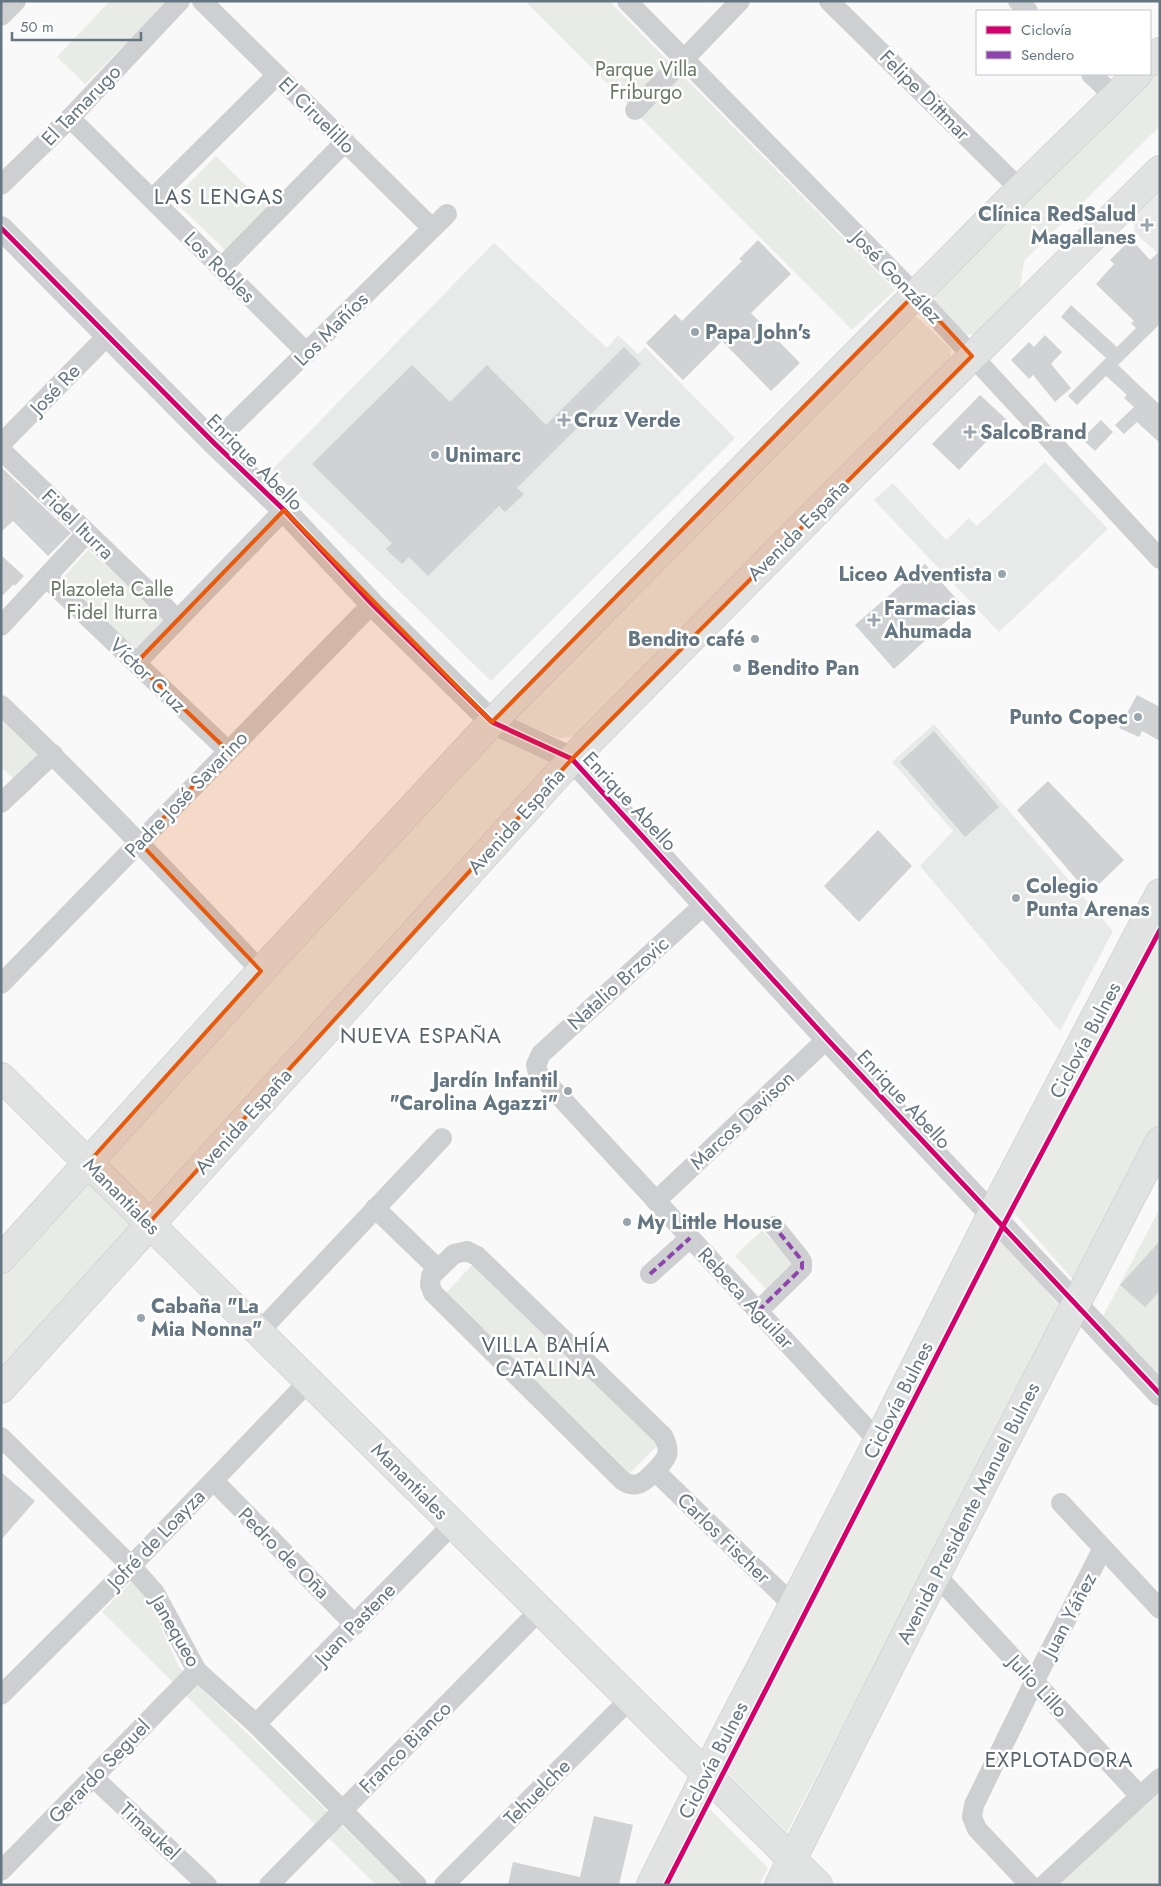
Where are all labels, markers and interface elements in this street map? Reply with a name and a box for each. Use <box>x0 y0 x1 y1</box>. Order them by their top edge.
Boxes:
scale bar <box>12 10 141 42</box>
legend <box>976 10 1151 75</box>
text: 50 m <box>20 16 54 38</box>
text: Ciclovía <box>1021 19 1071 41</box>
street label: Felipe Dittmar <box>873 43 977 147</box>
text: Sendero <box>1021 44 1074 66</box>
park label: Parque Villa Friburgo <box>595 55 697 107</box>
street label: El Tamarugo <box>35 58 128 153</box>
street label: El Ciruelillo <box>272 70 362 160</box>
district label: LAS LENGAS <box>154 182 284 212</box>
place label: Clínica RedSalud Magallanes <box>978 200 1136 252</box>
marker: Clínica RedSalud Magallanes <box>1140 218 1154 232</box>
street label: José González <box>843 222 949 330</box>
street label: Los Robles <box>177 225 262 310</box>
street label: Los Mañíos <box>288 286 375 373</box>
place label: Papa John's <box>705 318 811 347</box>
marker: Papa John's <box>689 326 701 338</box>
street label: José Re <box>21 357 87 424</box>
place label: Cruz Verde <box>574 406 681 435</box>
street label: Enrique Abello <box>200 407 310 517</box>
marker: Cruz Verde <box>558 414 570 426</box>
place label: SalcoBrand <box>980 418 1086 447</box>
marker: SalcoBrand <box>964 426 976 438</box>
place label: Unimarc <box>445 441 521 470</box>
marker: Unimarc <box>429 449 441 461</box>
street label: Avenida España <box>741 473 856 588</box>
street label: Fidel Iturra <box>35 482 120 566</box>
place label: Liceo Adventista <box>838 560 992 589</box>
marker: Liceo Adventista <box>996 568 1008 580</box>
park label: Plazoleta Calle Fidel Iturra <box>50 575 174 627</box>
place label: Farmacias Ahumada <box>883 594 976 646</box>
marker: Farmacias Ahumada <box>868 614 880 626</box>
place label: Bendito café <box>628 625 745 654</box>
street label: Víctor Cruz <box>103 631 193 719</box>
marker: Bendito café <box>749 633 761 645</box>
place label: Bendito Pan <box>747 654 859 683</box>
marker: Bendito Pan <box>731 662 743 674</box>
place label: Punto Copec <box>1009 703 1128 732</box>
marker: Punto Copec <box>1132 711 1144 723</box>
street label: Padre José Savarino <box>118 724 255 864</box>
street label: Enrique Abello <box>576 745 684 858</box>
street label: Avenida España <box>461 762 572 881</box>
place label: Colegio Punta Arenas <box>1026 872 1150 924</box>
marker: Colegio Punta Arenas <box>1010 892 1022 904</box>
street label: Natalio Brzovic <box>561 930 676 1037</box>
street label: Ciclovía Bulnes <box>1042 977 1128 1104</box>
district label: NUEVA ESPAÑA <box>340 1021 502 1051</box>
street label: Enrique Abello <box>850 1043 958 1156</box>
street label: Avenida España <box>188 1062 299 1181</box>
street label: Marcos Davison <box>684 1064 801 1177</box>
place label: Jardín Infantil "Carolina Agazzi" <box>389 1066 558 1118</box>
marker: Jardín Infantil "Carolina Agazzi" <box>562 1085 574 1097</box>
street label: Manantiales <box>76 1151 167 1242</box>
place label: My Little House <box>637 1208 783 1237</box>
marker: My Little House <box>621 1216 633 1228</box>
street label: Rebeca Aguilar <box>691 1241 801 1356</box>
place label: Cabaña "La Mia Nonna" <box>151 1292 262 1344</box>
marker: Cabaña "La Mia Nonna" <box>135 1312 147 1324</box>
district label: VILLA BAHÍA CATALINA <box>482 1330 610 1384</box>
street label: Ciclovía Bulnes <box>856 1336 941 1464</box>
street label: Avenida Presidente Manuel Bulnes <box>890 1377 1047 1649</box>
street label: Manantiales <box>364 1436 455 1527</box>
street label: Jofré de Loayza <box>99 1483 212 1598</box>
street label: Carlos Fischer <box>670 1486 777 1591</box>
street label: Pedro de Oña <box>231 1501 336 1606</box>
street label: Juan Yáñez <box>1034 1568 1104 1665</box>
street label: Juan Pastene <box>306 1576 402 1674</box>
street label: Janequeo <box>142 1587 208 1672</box>
street label: Julio Lillo <box>999 1646 1074 1724</box>
street label: Franco Bianco <box>353 1695 458 1800</box>
street label: Ciclovía Bulnes <box>671 1696 756 1824</box>
street label: Gerardo Seguel <box>42 1713 157 1830</box>
district label: EXPLOTADORA <box>985 1745 1133 1775</box>
street label: Tehuelche <box>497 1752 577 1832</box>
street label: Timaukel <box>113 1796 186 1867</box>

